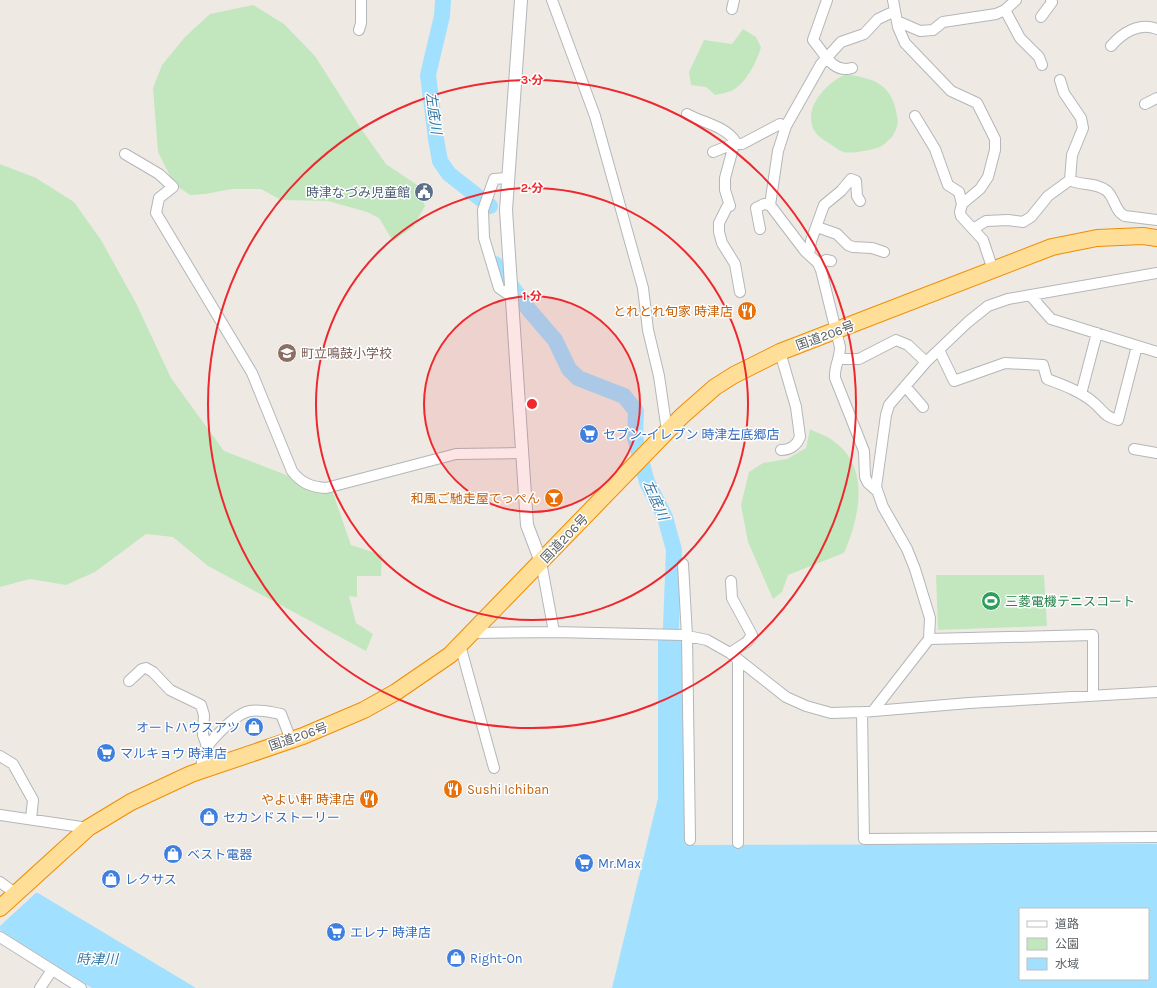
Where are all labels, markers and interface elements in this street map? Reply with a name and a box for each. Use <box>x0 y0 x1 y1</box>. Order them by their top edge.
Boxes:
text: 3 分 <box>521 73 543 87</box>
water label: 左底川 <box>422 91 445 137</box>
public building icon: 時津なづみ児童館 <box>413 181 435 203</box>
text: 2 分 <box>521 181 543 195</box>
place label: 時津なづみ児童館 <box>306 185 410 200</box>
text: 1 分 <box>522 289 542 303</box>
restaurant icon: とれとれ旬家 時津店 <box>736 300 758 322</box>
place label: とれとれ旬家 時津店 <box>613 304 733 319</box>
street label: 国道206号 <box>794 318 857 353</box>
school or university icon: 町立鳴鼓小学校 <box>276 342 298 364</box>
place label: 町立鳴鼓小学校 <box>301 346 392 361</box>
centre of rings <box>525 397 539 411</box>
supermarket icon: セブン-イレブン 時津左底郷店 <box>578 423 600 445</box>
place label: セブン-イレブン 時津左底郷店 <box>603 427 780 442</box>
water label: 左底川 <box>639 478 673 525</box>
bar icon: 和風ご馳走屋てっぺん <box>543 487 565 509</box>
place label: 和風ご馳走屋てっぺん <box>411 491 540 506</box>
street label: 国道206号 <box>538 511 591 566</box>
sports icon: 三菱電機テニスコート <box>980 590 1002 612</box>
place label: 三菱電機テニスコート <box>1005 594 1135 609</box>
shop icon: オートハウスアツ <box>243 716 265 738</box>
street label: 国道206号 <box>267 719 330 754</box>
place label: オートハウスアツ <box>136 720 240 735</box>
supermarket icon: マルキョウ 時津店 <box>95 742 117 764</box>
place label: マルキョウ 時津店 <box>120 746 227 761</box>
restaurant icon: Sushi Ichiban <box>442 778 464 800</box>
place label: Sushi Ichiban <box>467 782 549 797</box>
restaurant icon: やよい軒 時津店 <box>358 788 380 810</box>
place label: やよい軒 時津店 <box>261 792 355 807</box>
shop icon: セカンドストーリー <box>198 806 220 828</box>
place label: セカンドストーリー <box>223 810 340 825</box>
shop icon: ベスト電器 <box>162 843 184 865</box>
place label: ベスト電器 <box>187 847 252 862</box>
supermarket icon: Mr.Max <box>573 852 595 874</box>
place label: Mr.Max <box>598 856 641 871</box>
shop icon: レクサス <box>100 868 122 890</box>
place label: レクサス <box>125 872 177 887</box>
legend <box>1019 908 1149 980</box>
text: 道路 <box>1055 917 1079 931</box>
supermarket icon: エレナ 時津店 <box>325 921 347 943</box>
place label: エレナ 時津店 <box>350 925 431 940</box>
text: 公園 <box>1055 937 1079 951</box>
shop icon: Right-On <box>445 947 467 969</box>
water label: 時津川 <box>76 951 120 968</box>
place label: Right-On <box>470 951 523 966</box>
text: 水域 <box>1055 957 1079 971</box>

